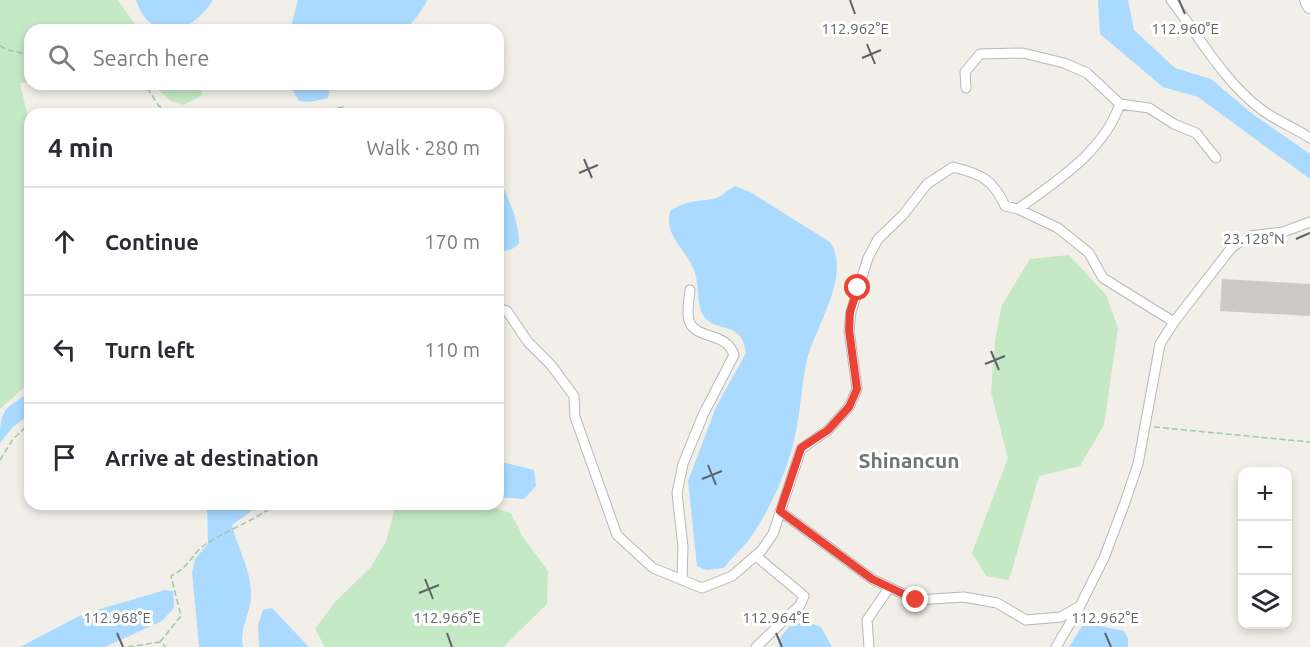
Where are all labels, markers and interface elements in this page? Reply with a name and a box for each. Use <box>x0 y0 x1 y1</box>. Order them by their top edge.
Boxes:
text: 112.962°E <box>821 20 889 37</box>
text: 112.960°E <box>1151 20 1219 37</box>
search box <box>24 24 504 90</box>
icon: search <box>45 41 78 74</box>
text: Search here <box>93 45 209 70</box>
text: 4 min <box>48 133 114 162</box>
text: Walk · 280 m <box>367 136 480 159</box>
icon: ahead <box>48 225 81 258</box>
text: Continue <box>105 229 199 254</box>
text: 170 m <box>424 230 480 253</box>
text: 23.128°N <box>1223 230 1285 247</box>
route start <box>844 274 870 300</box>
icon: left <box>48 333 81 366</box>
text: Turn left <box>105 337 195 362</box>
text: 110 m <box>424 338 480 361</box>
icon: arrive <box>48 441 81 474</box>
text: Arrive at destination <box>105 445 319 470</box>
district label: Shinancun <box>859 448 959 472</box>
map controls <box>1238 467 1292 629</box>
button: + <box>1238 467 1292 521</box>
button: − <box>1238 521 1292 575</box>
button: layers <box>1238 575 1292 629</box>
route end <box>902 586 928 612</box>
text: 112.968°E <box>83 609 151 626</box>
text: 112.966°E <box>413 609 481 626</box>
text: 112.964°E <box>742 609 810 626</box>
text: 112.962°E <box>1071 609 1139 626</box>

